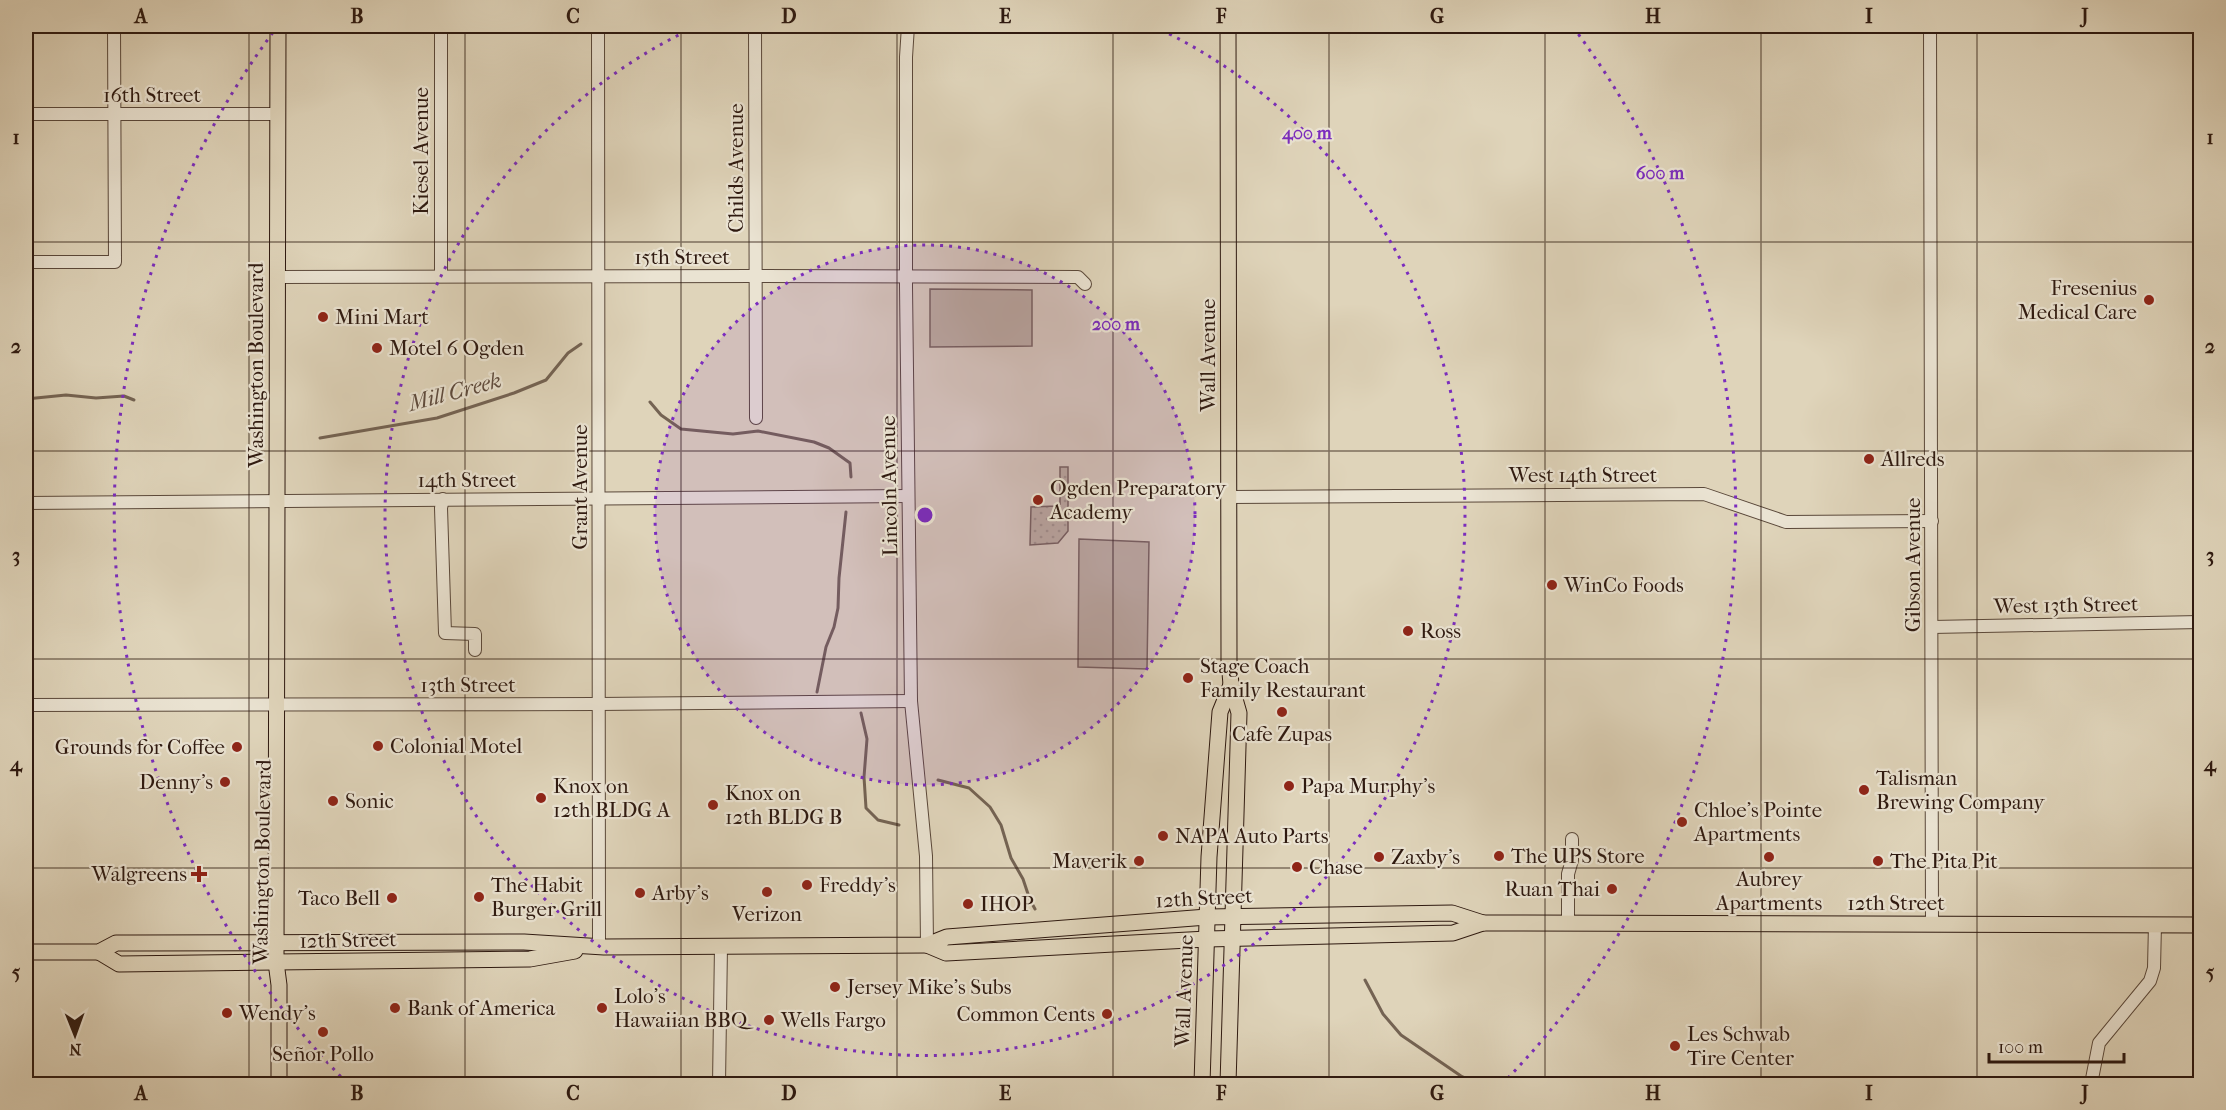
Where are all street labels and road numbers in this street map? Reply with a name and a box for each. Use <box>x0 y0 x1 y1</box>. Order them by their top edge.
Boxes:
street label: 16th Street <box>103 83 201 107</box>
street label: Kiesel Avenue <box>409 87 433 215</box>
street label: Childs Avenue <box>724 103 748 233</box>
street label: 15th Street <box>634 245 730 269</box>
street label: Washington Boulevard <box>244 262 268 468</box>
street label: Wall Avenue <box>1196 299 1220 412</box>
street label: Lincoln Avenue <box>876 415 902 557</box>
street label: Grant Avenue <box>568 424 592 550</box>
street label: West 14th Street <box>1508 463 1658 487</box>
street label: 14th Street <box>417 468 517 492</box>
street label: Gibson Avenue <box>1901 498 1925 632</box>
street label: West 13th Street <box>1992 592 2139 618</box>
street label: 13th Street <box>420 673 516 697</box>
street label: Washington Boulevard <box>248 759 276 966</box>
street label: 12th Street <box>1155 883 1254 913</box>
street label: 12th Street <box>1847 891 1945 915</box>
street label: 12th Street <box>299 927 397 953</box>
street label: Wall Avenue <box>1170 934 1198 1049</box>

